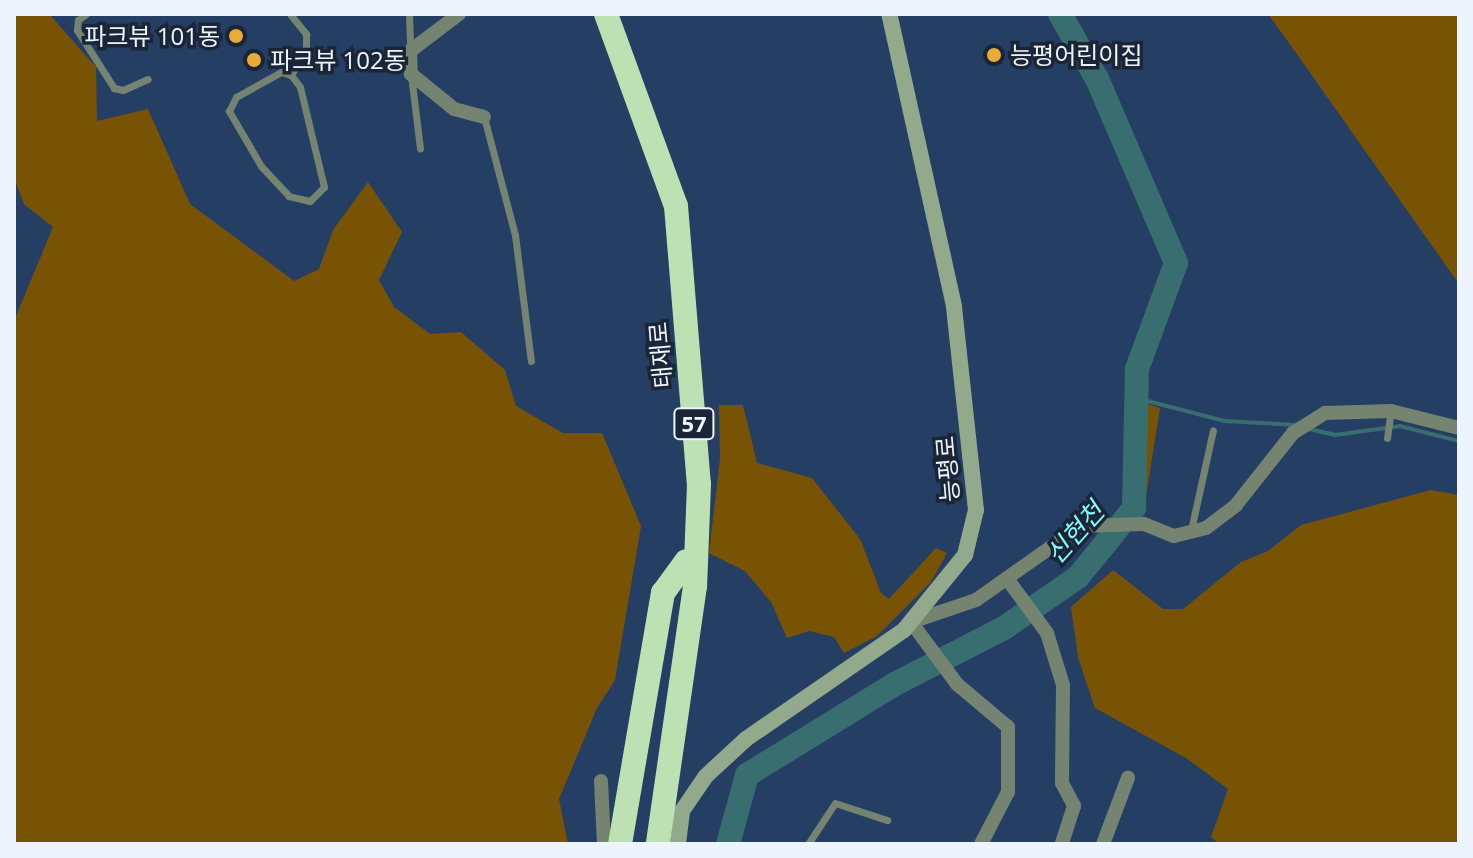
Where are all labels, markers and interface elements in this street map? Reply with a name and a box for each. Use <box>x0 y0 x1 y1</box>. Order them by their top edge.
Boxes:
place label: 파크뷰 101동 <box>84 22 220 50</box>
marker: 파크뷰 101동 <box>227 27 245 45</box>
place label: 능평어린이집 <box>1010 41 1142 69</box>
place label: 파크뷰 102동 <box>270 46 406 74</box>
marker: 능평어린이집 <box>985 46 1003 64</box>
marker: 파크뷰 102동 <box>245 51 263 69</box>
street label: 태재로 <box>643 321 677 389</box>
road number: 57 <box>672 406 716 442</box>
street label: 능평로 <box>930 435 964 503</box>
water label: 신현천 <box>1039 496 1111 570</box>

